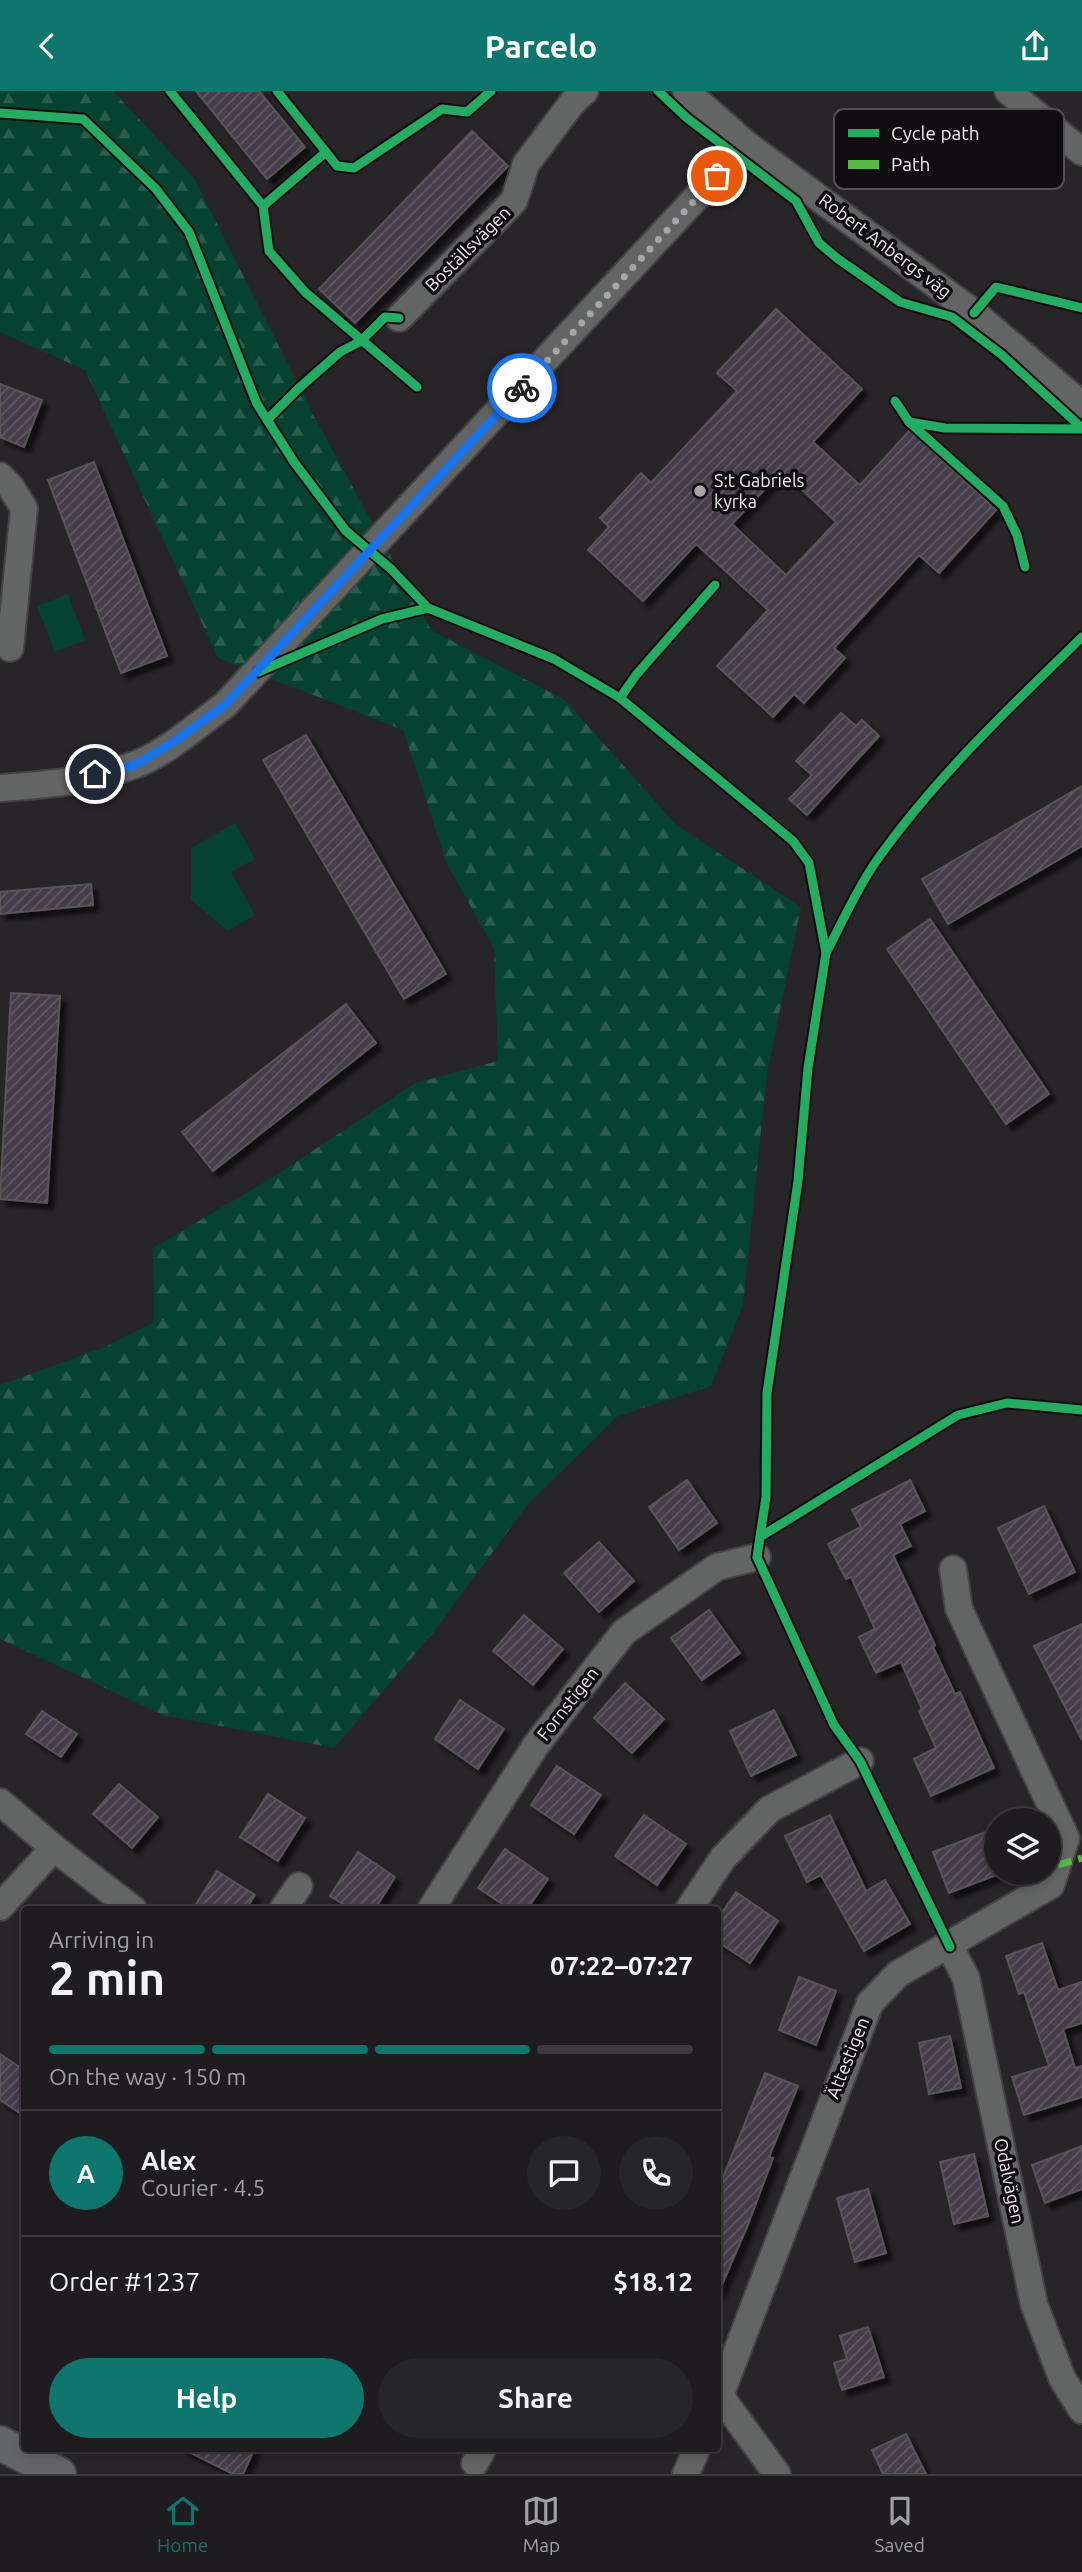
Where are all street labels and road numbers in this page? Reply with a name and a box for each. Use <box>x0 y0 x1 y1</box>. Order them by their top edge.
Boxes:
street label: Robert Anbergs väg <box>816 189 956 301</box>
street label: Boställsvägen <box>421 202 514 295</box>
street label: Fornstigen <box>533 1663 602 1744</box>
street label: Ättestigen <box>822 2014 872 2101</box>
street label: Odalvägen <box>991 2136 1029 2225</box>

